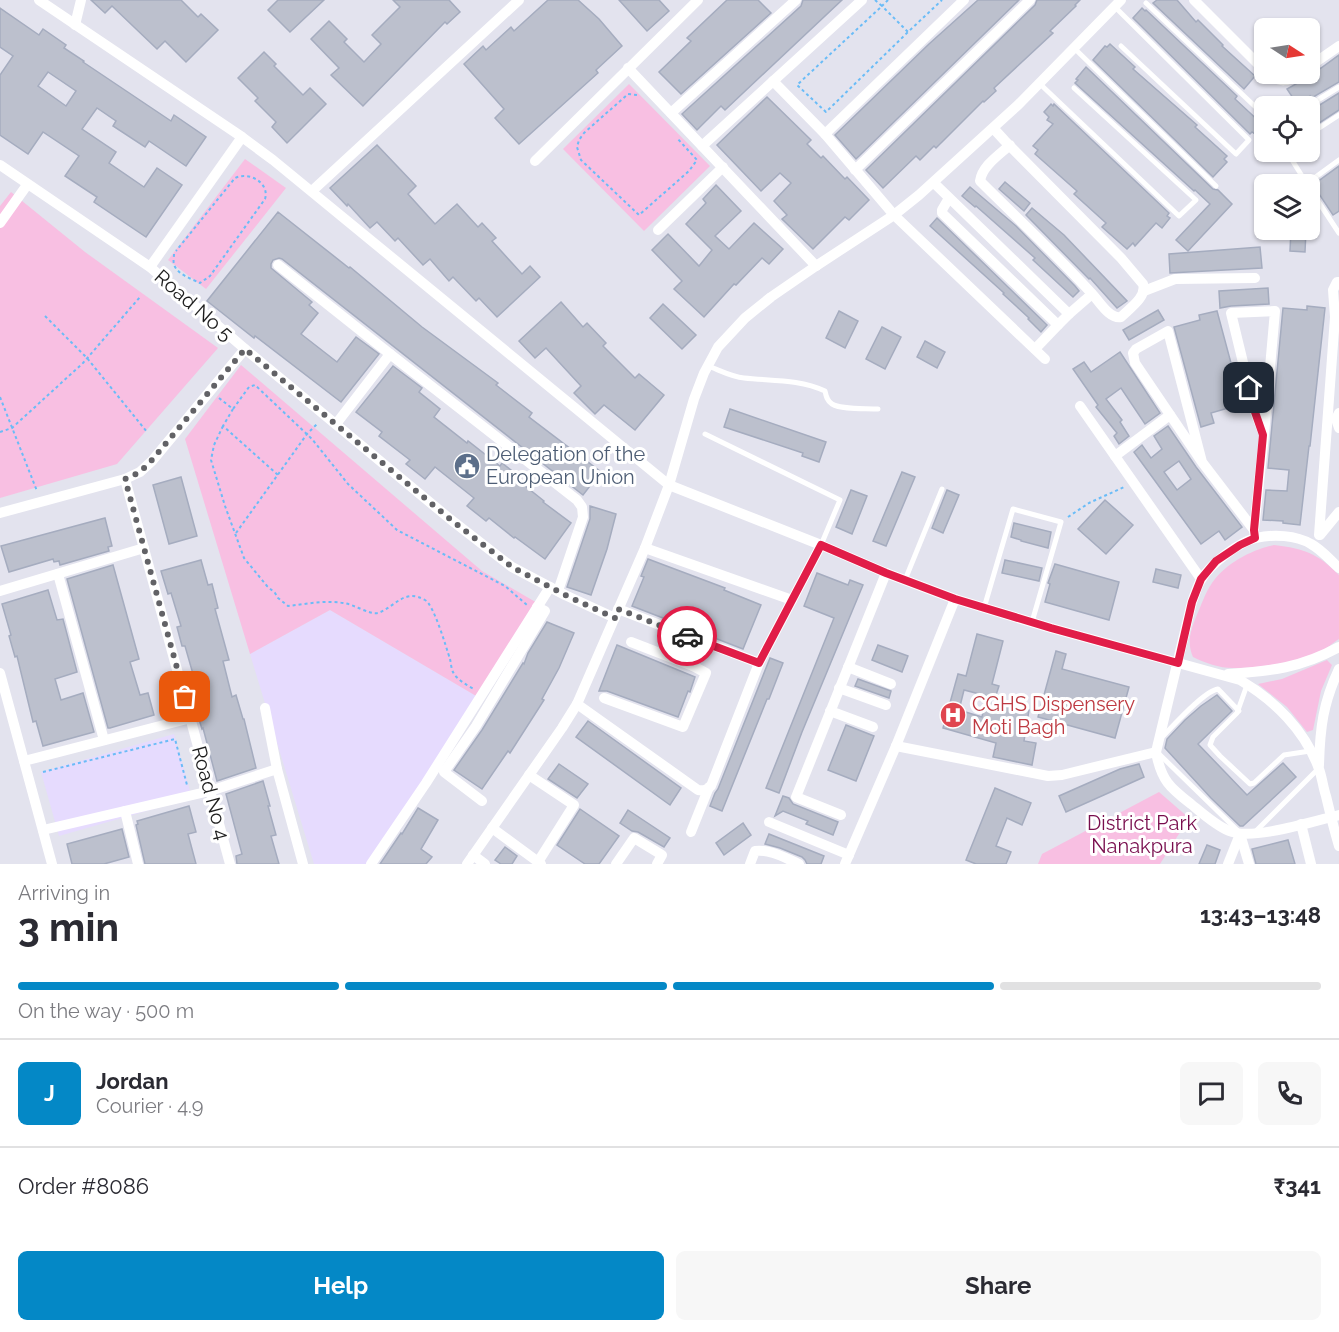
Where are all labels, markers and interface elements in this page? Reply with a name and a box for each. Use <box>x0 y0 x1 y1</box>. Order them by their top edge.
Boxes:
north arrow <box>1254 18 1320 84</box>
map controls <box>1254 18 1320 240</box>
button: locate <box>1254 96 1320 162</box>
button: layers <box>1254 174 1320 240</box>
street label: Road No 5 <box>150 264 238 346</box>
pin <box>1223 362 1274 413</box>
icon: home <box>1232 371 1265 404</box>
place label: Delegation of the European Union <box>486 442 645 489</box>
public building icon: Delegation of the European Union <box>452 451 482 481</box>
courier <box>657 606 717 666</box>
icon: car <box>671 620 704 653</box>
pin <box>159 671 210 722</box>
icon: bag <box>168 680 201 713</box>
place label: CGHS Dispensery Moti Bagh <box>972 692 1135 739</box>
hospital icon: CGHS Dispensery Moti Bagh <box>938 700 968 730</box>
street label: Road No 4 <box>187 743 235 843</box>
park label: District Park Nanakpura <box>1087 811 1197 858</box>
text: Arriving in <box>18 881 110 905</box>
text: 13:43–13:48 <box>1200 902 1321 928</box>
text: 3 min <box>18 904 119 950</box>
text: On the way · 500 m <box>18 999 194 1023</box>
button: chat <box>1180 1062 1243 1125</box>
button: phone <box>1258 1062 1321 1125</box>
text: Jordan <box>96 1068 168 1094</box>
text: J <box>44 1080 55 1106</box>
text: Courier · 4.9 <box>96 1094 204 1118</box>
text: Order #8086 <box>18 1173 149 1199</box>
text: ₹341 <box>1274 1173 1321 1199</box>
button: Help <box>18 1251 664 1320</box>
button: Share <box>676 1251 1321 1320</box>

